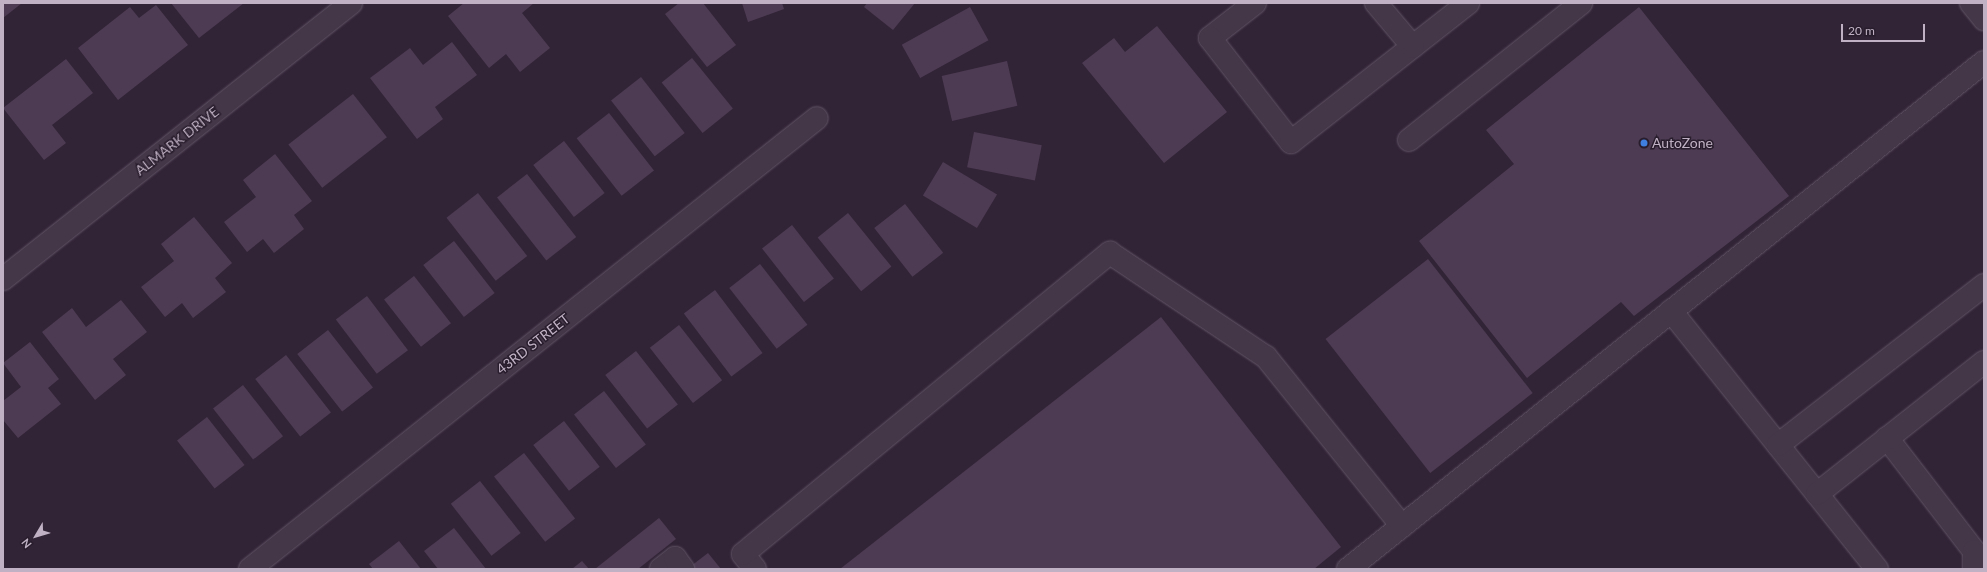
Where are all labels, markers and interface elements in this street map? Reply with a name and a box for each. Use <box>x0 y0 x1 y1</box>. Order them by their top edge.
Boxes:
scale bar <box>1843 16 1927 42</box>
text: 20 m <box>1848 23 1875 38</box>
street label: ALMARK DRIVE <box>132 103 222 179</box>
place label: AutoZone <box>1652 135 1713 151</box>
marker: AutoZone <box>1639 138 1649 148</box>
street label: 43RD STREET <box>493 310 573 378</box>
north arrow <box>16 516 56 556</box>
text: N <box>18 536 34 551</box>

